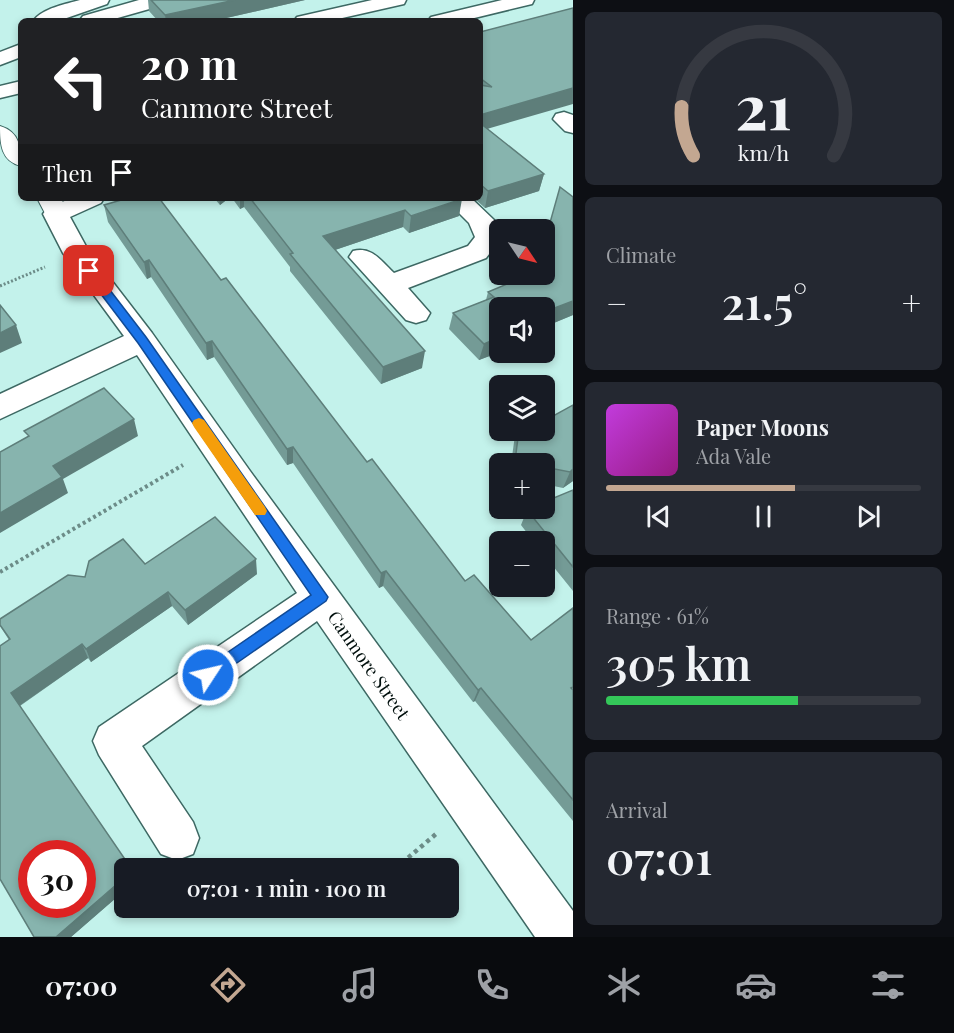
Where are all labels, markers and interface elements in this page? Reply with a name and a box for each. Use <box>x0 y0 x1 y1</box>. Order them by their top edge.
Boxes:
text: 20 m <box>141 35 238 91</box>
icon: left <box>42 42 120 120</box>
text: 21 <box>735 62 792 146</box>
text: Canmore Street <box>141 89 332 125</box>
text: km/h <box>738 138 790 166</box>
icon: arrive <box>105 156 138 189</box>
text: Then <box>42 158 93 188</box>
north arrow <box>489 219 555 285</box>
map controls <box>489 219 555 597</box>
text: Climate <box>606 241 676 268</box>
pin <box>63 245 114 296</box>
icon: arrive <box>72 254 105 287</box>
text: 21.5° <box>722 271 807 331</box>
text: − <box>606 280 627 324</box>
text: + <box>902 280 921 324</box>
button: sound <box>489 297 555 363</box>
button: layers <box>489 375 555 441</box>
text: Paper Moons <box>696 412 829 442</box>
text: Ada Vale <box>696 442 771 469</box>
button: + <box>489 453 555 519</box>
icon: previous <box>642 500 675 533</box>
icon: pause <box>747 500 780 533</box>
icon: next <box>852 500 885 533</box>
button: − <box>489 531 555 597</box>
text: Range · 61% <box>606 602 709 629</box>
street label: Canmore Street <box>323 606 416 725</box>
text: 305 km <box>606 632 751 692</box>
position arrow <box>176 643 240 707</box>
text: Arrival <box>606 796 668 823</box>
text: 07:01 <box>606 826 712 886</box>
speed limit sign: 30 <box>18 840 96 918</box>
text: 07:01 · 1 min · 100 m <box>187 873 386 903</box>
icon: directions <box>207 964 249 1006</box>
icon: music <box>339 964 381 1006</box>
icon: phone <box>471 964 513 1006</box>
icon: climate <box>603 964 645 1006</box>
icon: car <box>735 964 777 1006</box>
icon: filters <box>867 964 909 1006</box>
text: 07:00 <box>45 967 117 1003</box>

